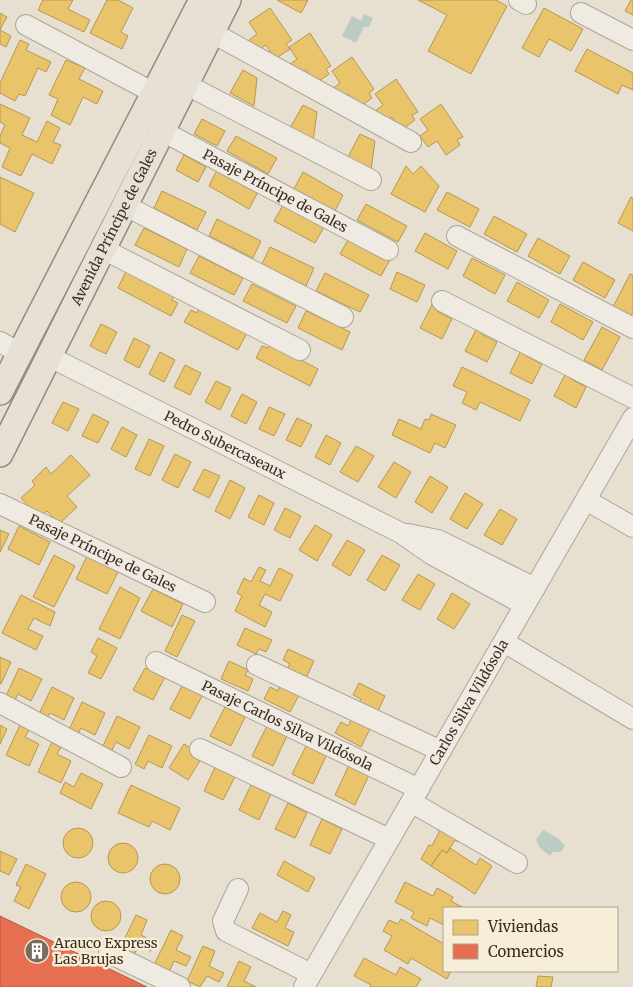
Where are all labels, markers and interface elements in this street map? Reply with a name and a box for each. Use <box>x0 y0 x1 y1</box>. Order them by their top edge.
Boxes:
street label: Pasaje Príncipe de Gales <box>200 145 351 236</box>
street label: Avenida Príncipe de Gales <box>67 146 161 309</box>
street label: Pedro Subercaseaux <box>161 407 290 483</box>
street label: Pasaje Príncipe de Gales <box>26 510 180 596</box>
street label: Carlos Silva Vildósola <box>425 636 512 768</box>
street label: Pasaje Carlos Silva Vildósola <box>199 676 377 775</box>
legend <box>443 907 618 972</box>
text: Viviendas <box>487 917 558 936</box>
place label: Arauco Express Las Brujas <box>53 934 158 968</box>
building icon: Arauco Express Las Brujas <box>24 938 50 964</box>
text: Comercios <box>488 942 564 961</box>

